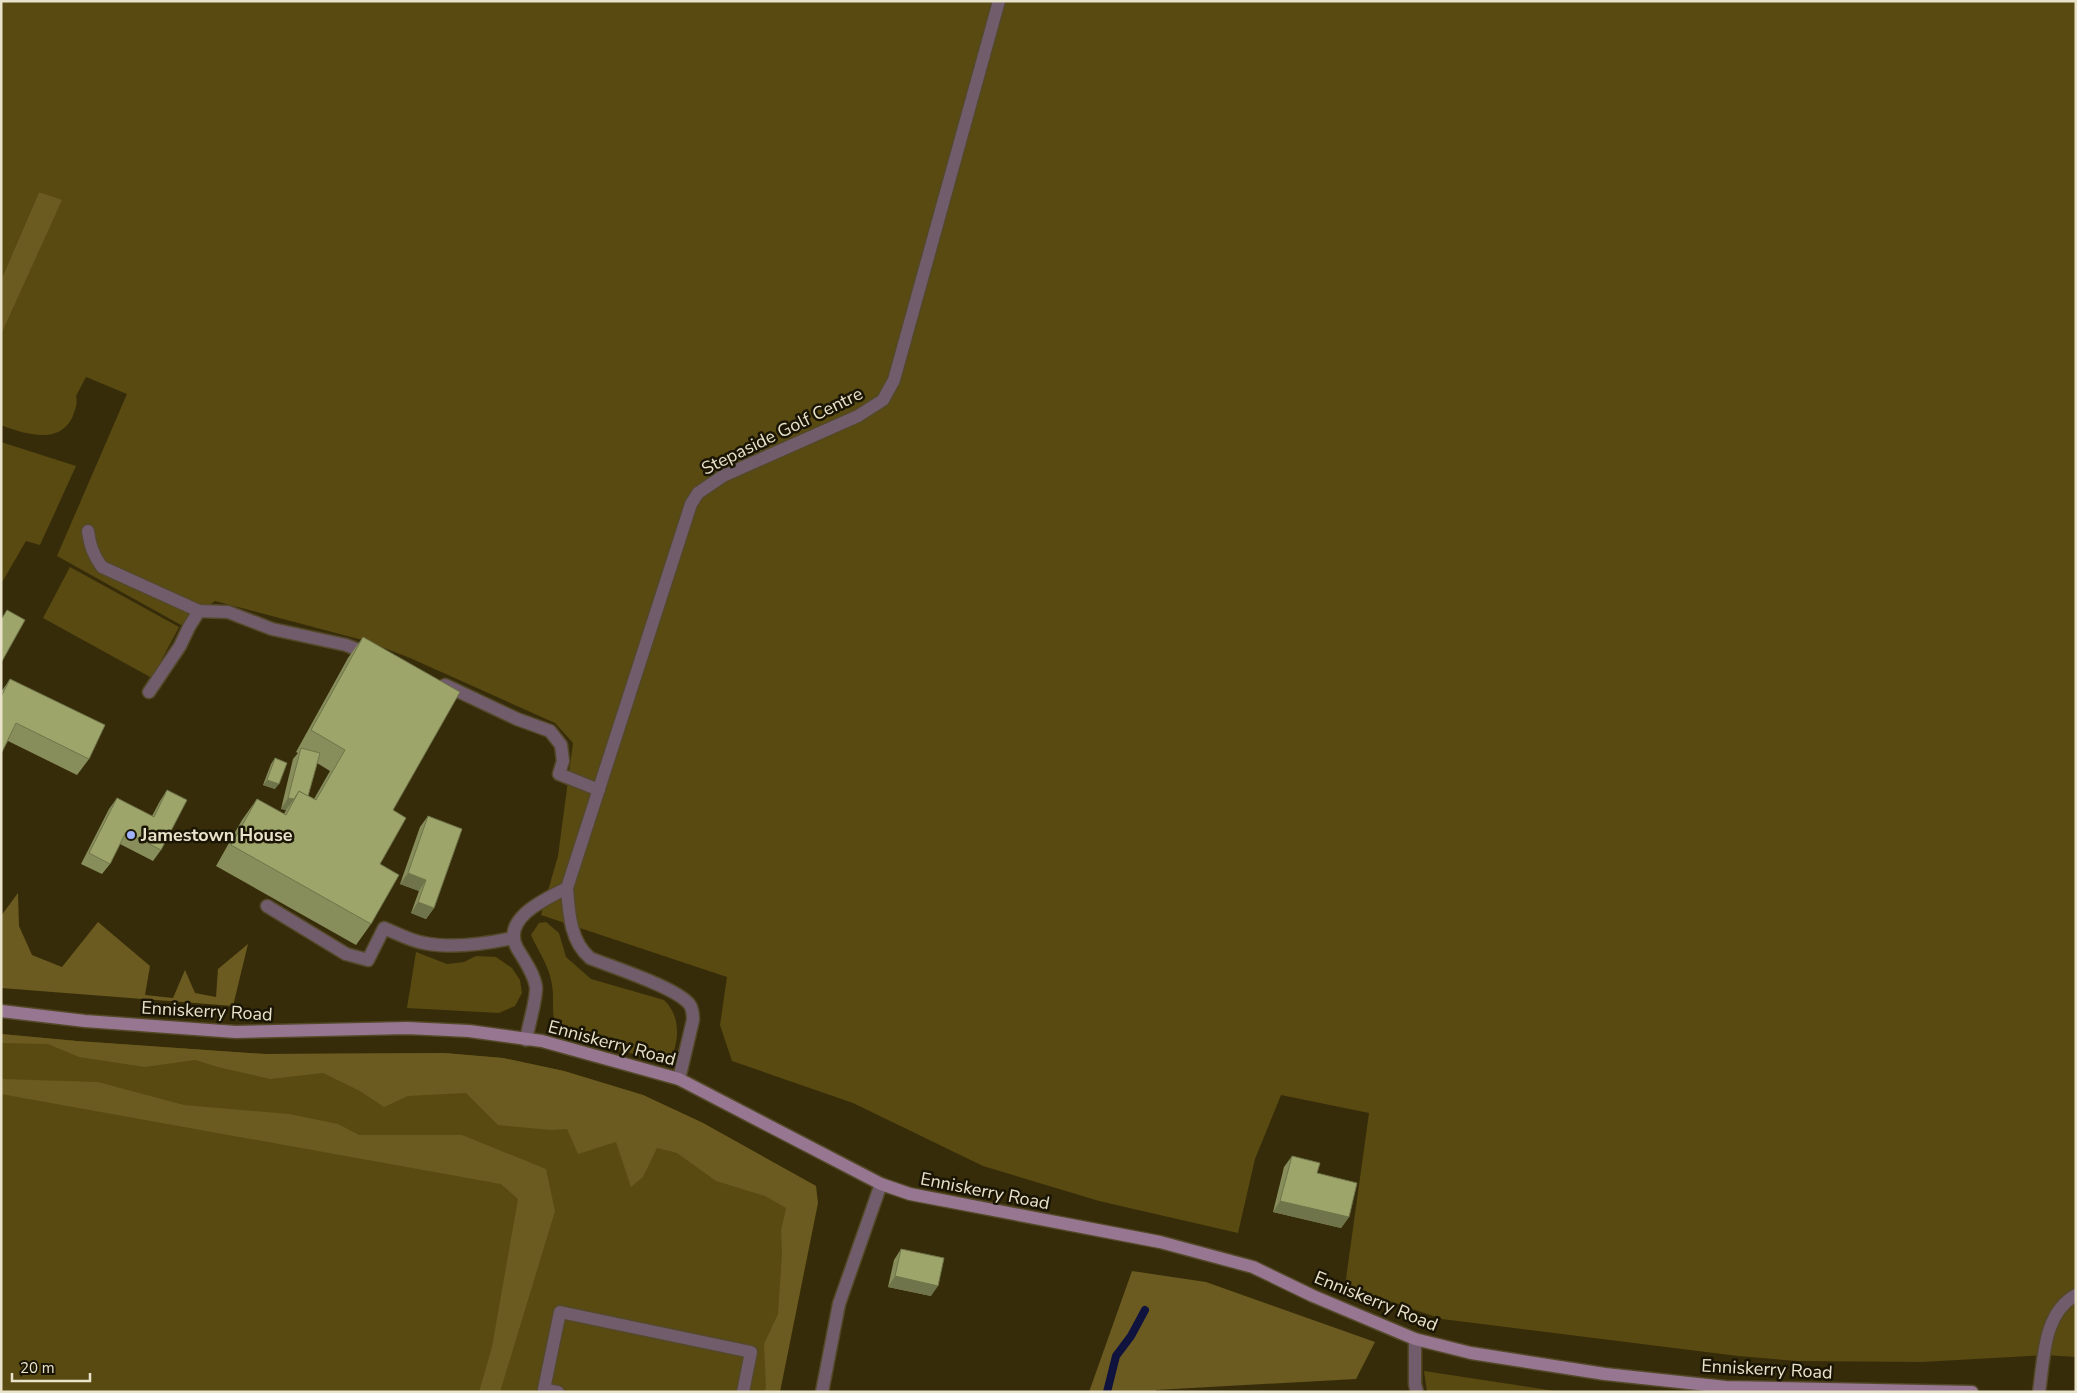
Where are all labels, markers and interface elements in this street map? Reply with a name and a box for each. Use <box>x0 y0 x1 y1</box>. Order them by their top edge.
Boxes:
street label: Stepaside Golf Centre <box>697 381 867 481</box>
place label: Jamestown House <box>140 823 293 847</box>
marker: Jamestown House <box>125 829 137 841</box>
street label: Enniskerry Road <box>141 996 273 1026</box>
street label: Enniskerry Road <box>545 1014 679 1072</box>
street label: Enniskerry Road <box>918 1167 1052 1215</box>
street label: Enniskerry Road <box>1311 1265 1441 1337</box>
scale bar <box>12 1350 90 1382</box>
street label: Enniskerry Road <box>1701 1354 1833 1384</box>
text: 20 m <box>20 1358 55 1378</box>

